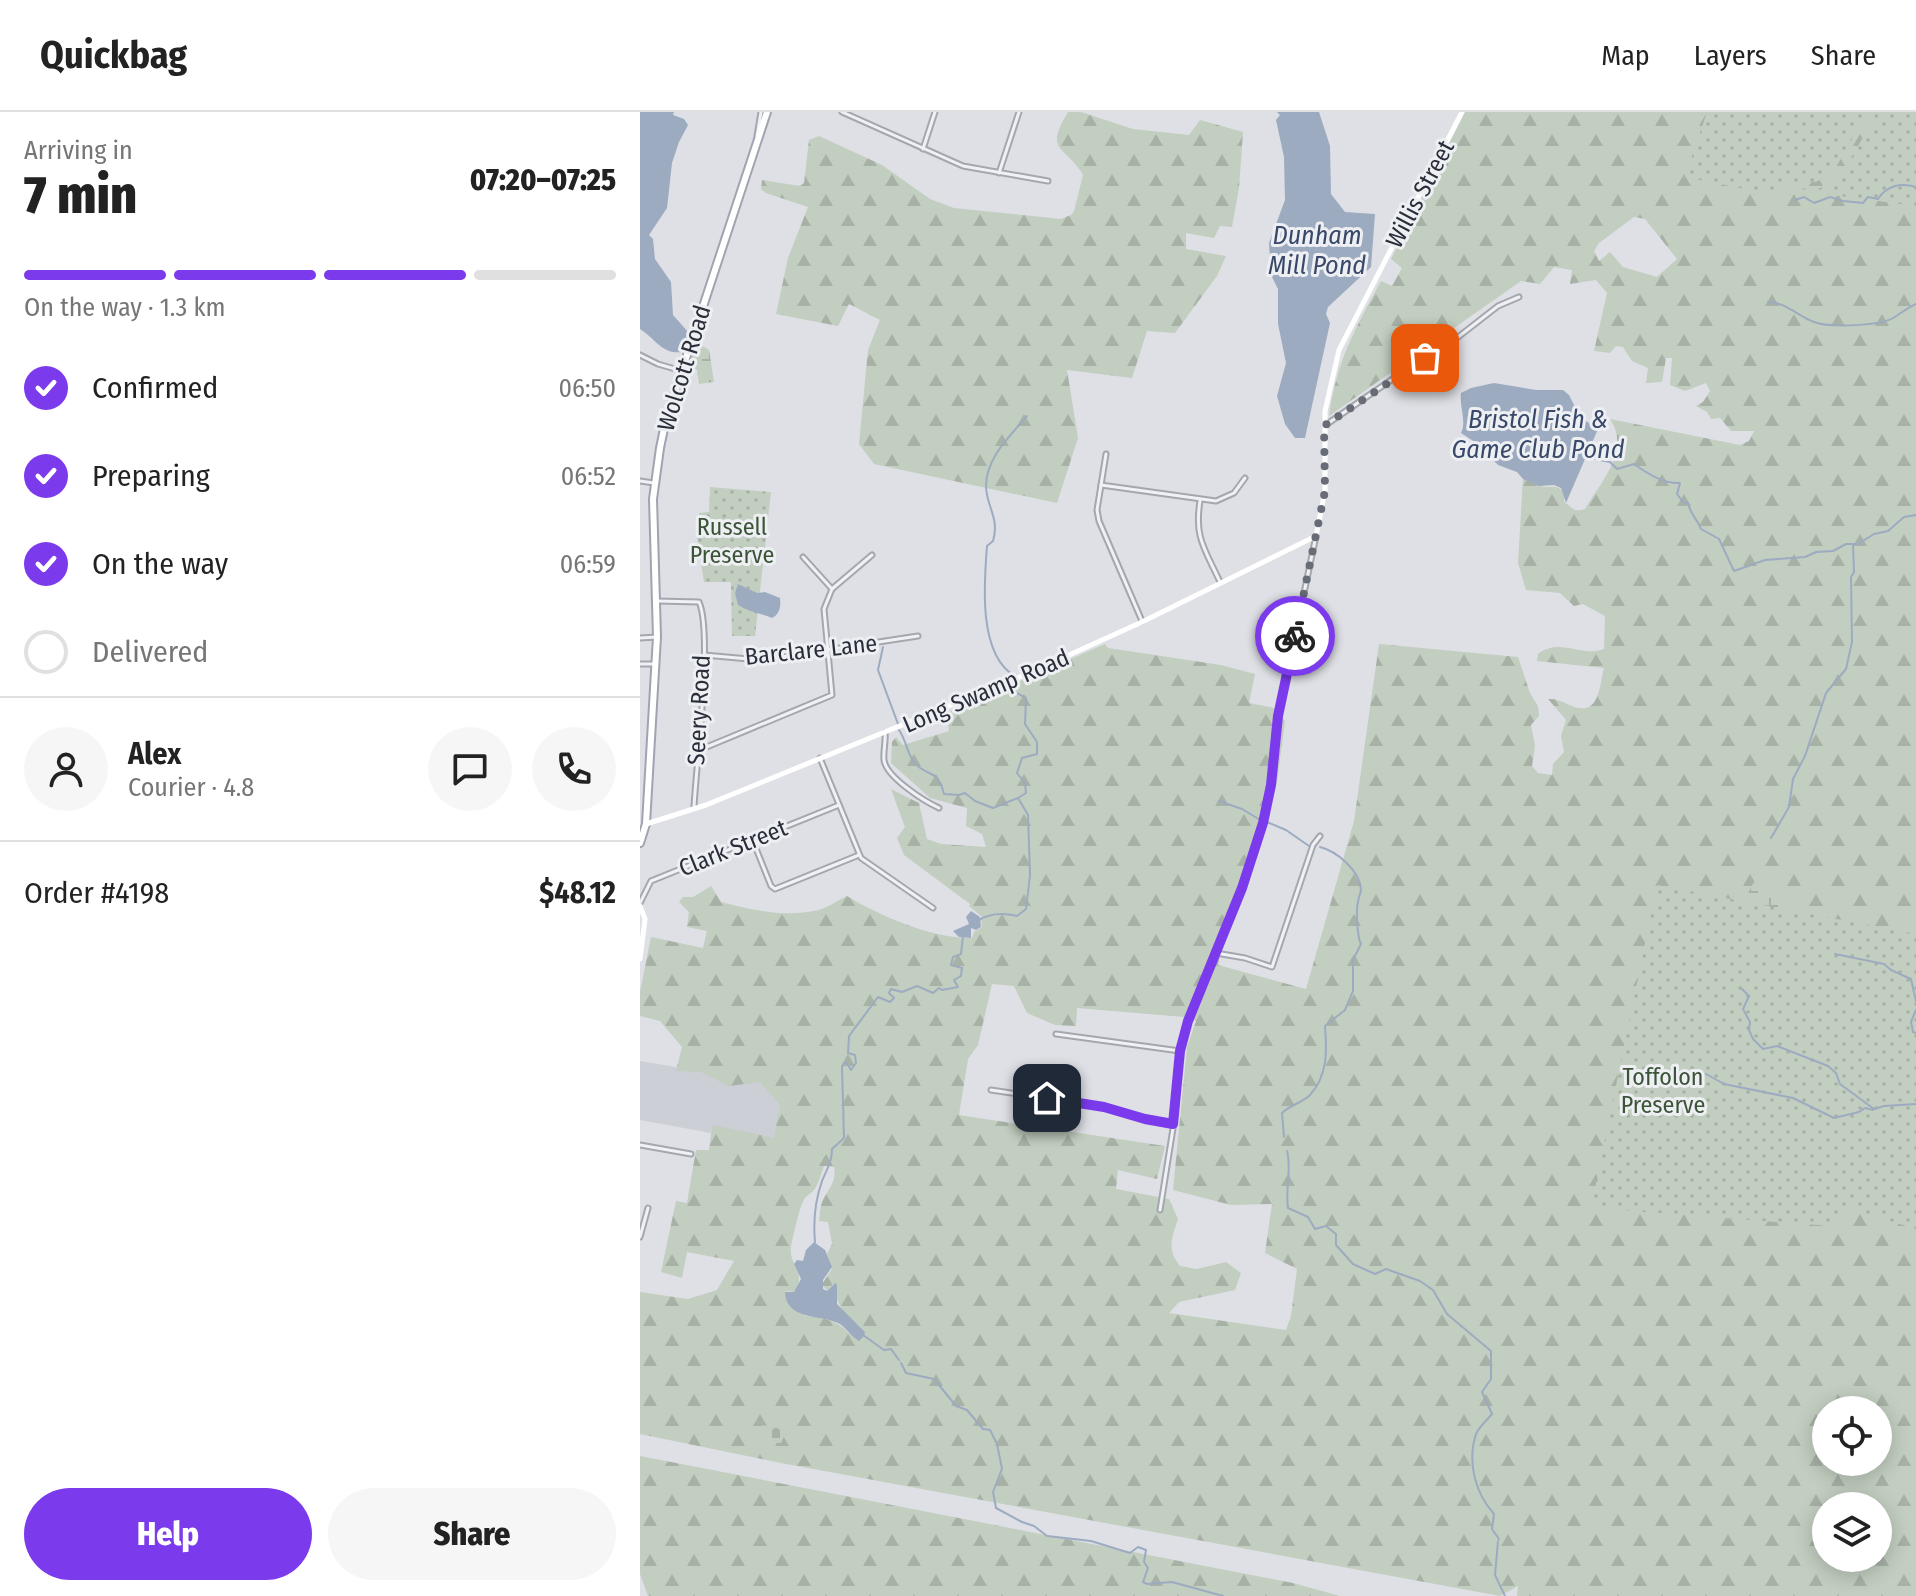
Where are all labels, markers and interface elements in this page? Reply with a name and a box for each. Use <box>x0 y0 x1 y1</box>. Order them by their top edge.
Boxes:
text: Quickbag <box>40 32 187 78</box>
text: Map <box>1601 39 1650 72</box>
text: Layers <box>1694 39 1767 72</box>
text: Share <box>1811 39 1876 72</box>
text: Arriving in <box>24 135 133 166</box>
street label: Willis Street <box>1380 135 1460 253</box>
text: 07:20–07:25 <box>470 162 616 198</box>
text: 7 min <box>24 164 137 227</box>
water label: Dunham Mill Pond <box>1268 220 1366 281</box>
text: On the way · 1.3 km <box>24 292 226 323</box>
street label: Wolcott Road <box>652 302 716 434</box>
pin <box>1391 324 1459 392</box>
icon: bag <box>1403 336 1447 380</box>
icon: check <box>24 366 68 410</box>
text: Confirmed <box>92 370 218 406</box>
text: 06:50 <box>558 373 616 404</box>
water label: Bristol Fish & Game Club Pond <box>1452 404 1625 465</box>
icon: check <box>24 454 68 498</box>
text: Preparing <box>92 458 210 494</box>
text: 06:52 <box>561 461 616 492</box>
park label: Russell Preserve <box>690 513 774 569</box>
icon: check <box>24 542 68 586</box>
text: On the way <box>92 546 228 582</box>
text: 06:59 <box>560 549 616 580</box>
courier <box>1255 596 1335 676</box>
icon: bike <box>1273 614 1317 658</box>
street label: Barclare Lane <box>744 629 878 671</box>
text: Delivered <box>92 634 208 670</box>
street label: Long Swamp Road <box>899 643 1073 739</box>
street label: Seery Road <box>682 654 716 766</box>
button: person <box>24 727 108 811</box>
button: chat <box>428 727 512 811</box>
button: phone <box>532 727 616 811</box>
text: Alex <box>128 736 181 772</box>
text: Courier · 4.8 <box>128 772 254 803</box>
street label: Clark Street <box>675 814 791 882</box>
text: Order #4198 <box>24 875 169 911</box>
text: $48.12 <box>539 875 616 911</box>
park label: Toffolon Preserve <box>1621 1063 1705 1119</box>
pin <box>1013 1064 1081 1132</box>
icon: home <box>1025 1076 1069 1120</box>
map controls <box>1812 1396 1892 1572</box>
button: locate <box>1812 1396 1892 1476</box>
button: Help <box>24 1488 312 1580</box>
button: Share <box>328 1488 616 1580</box>
button: layers <box>1812 1492 1892 1572</box>

